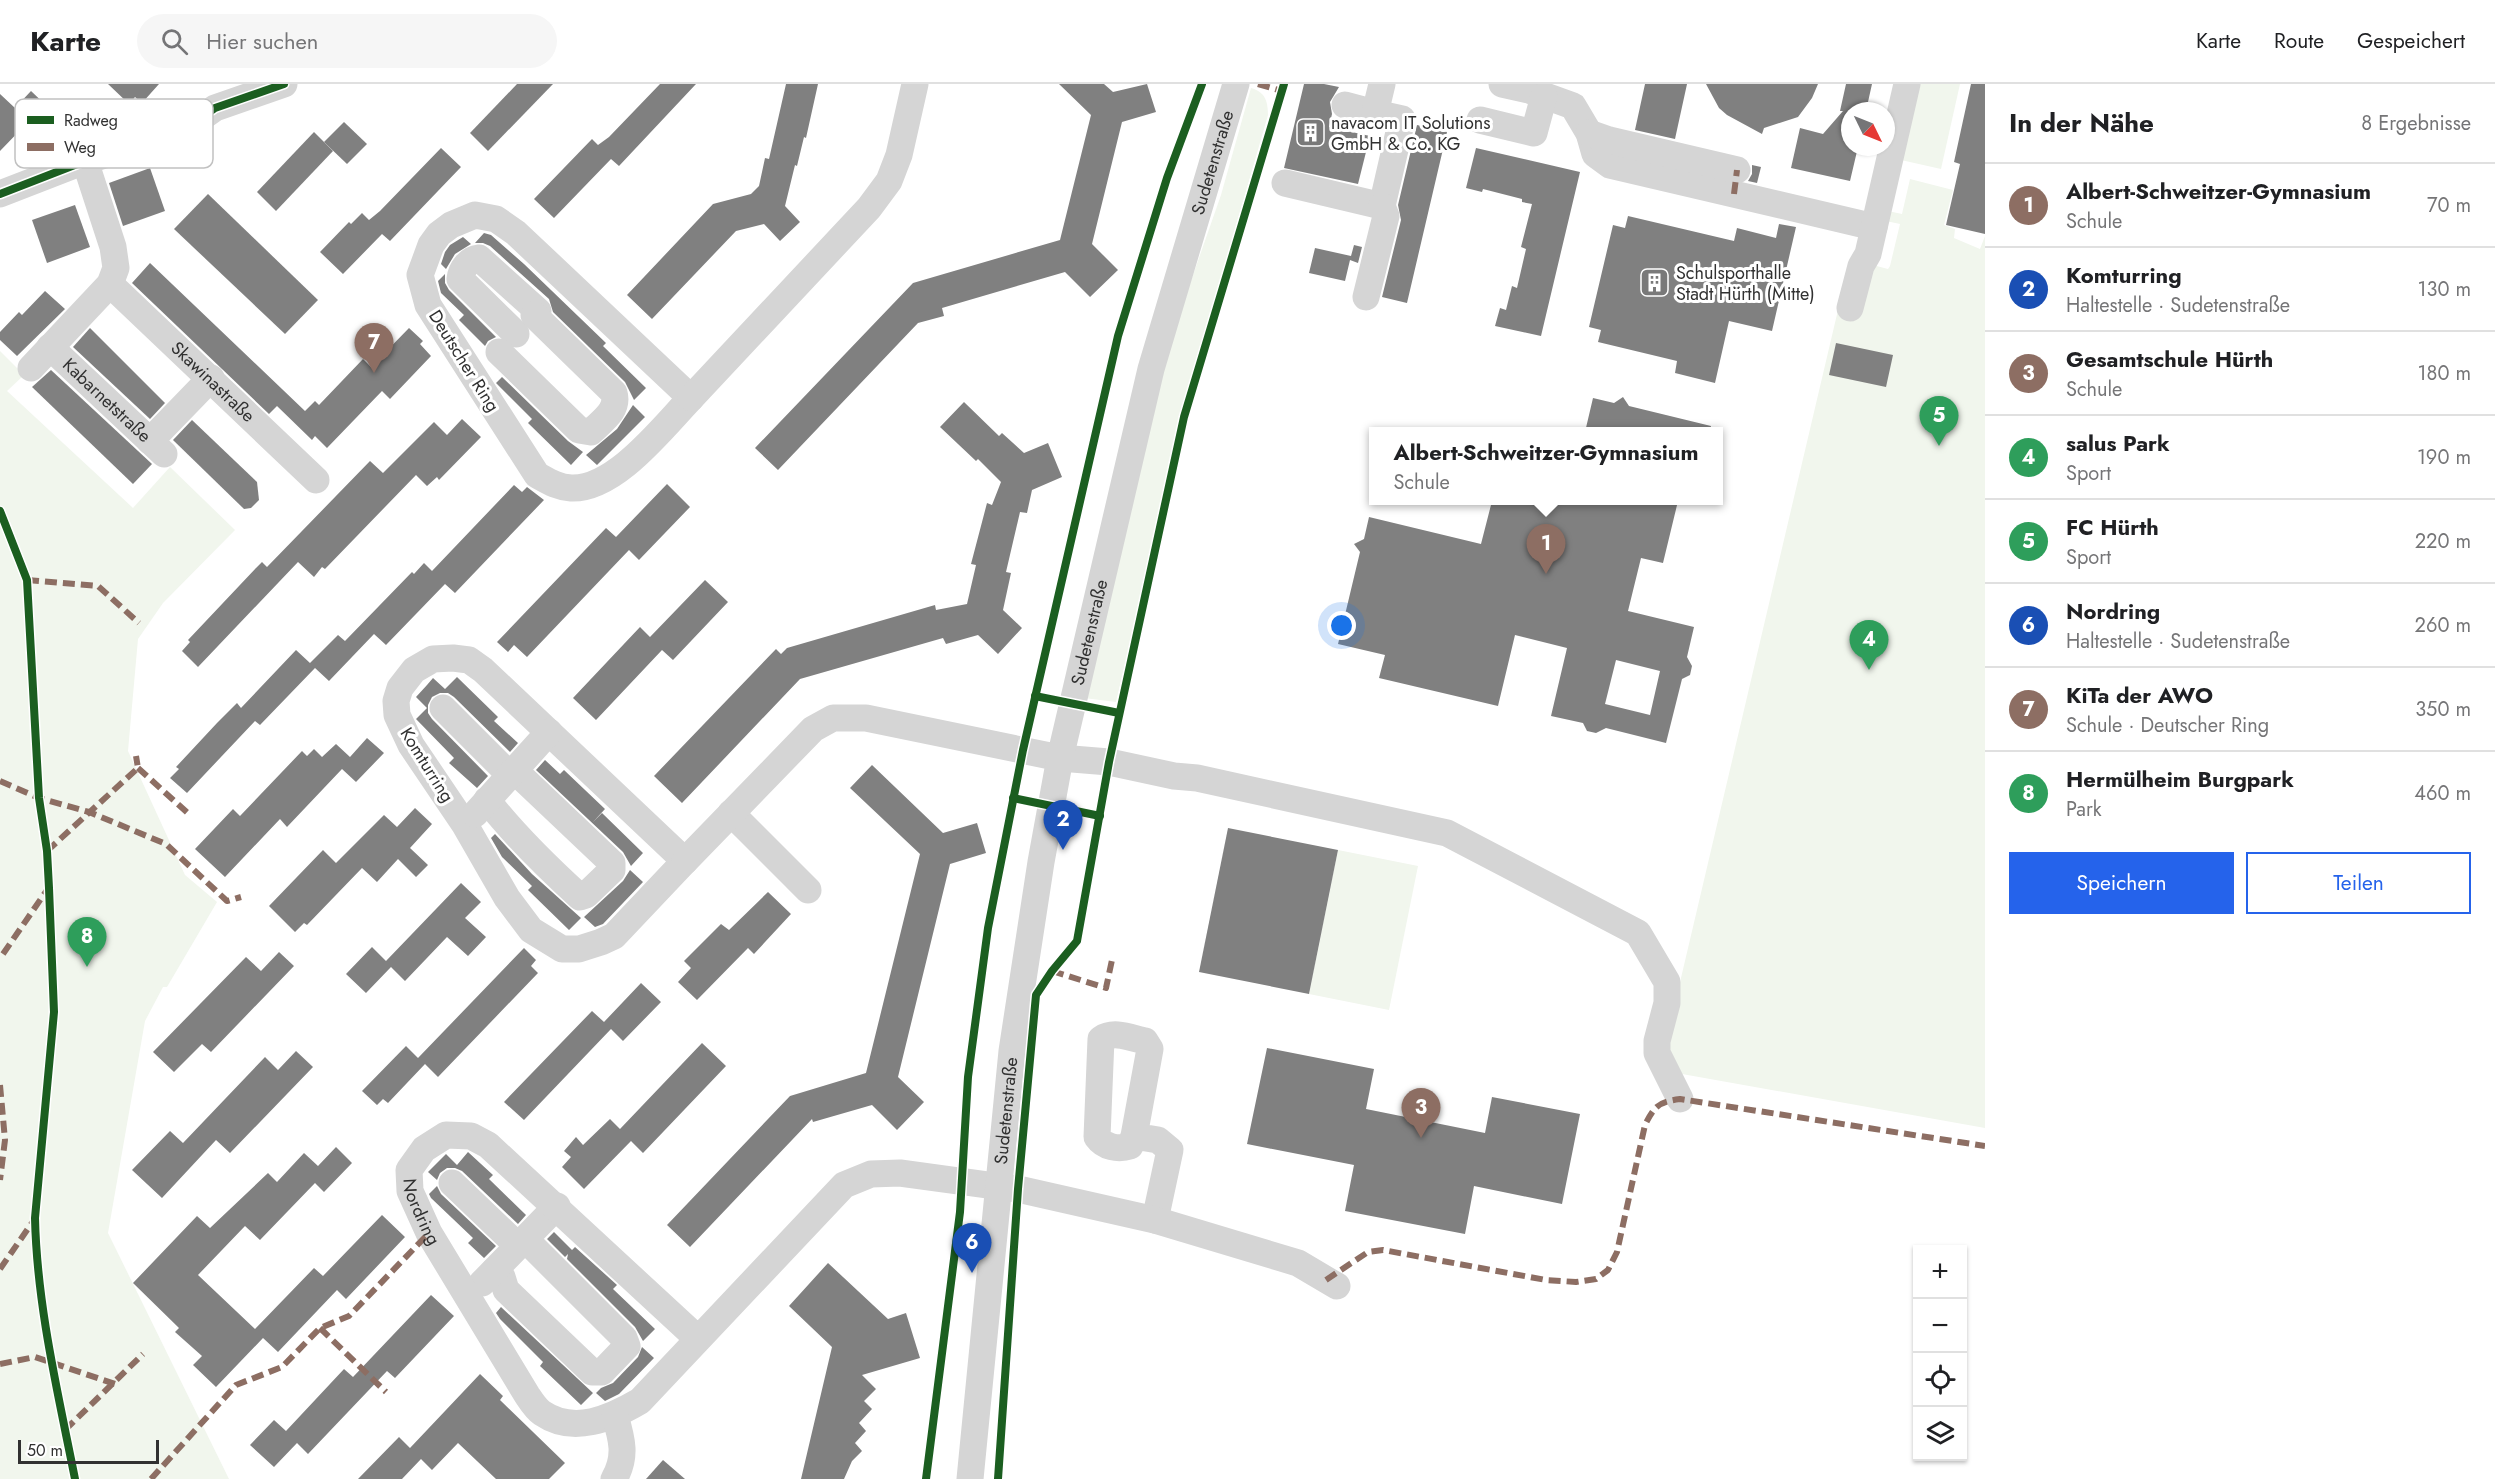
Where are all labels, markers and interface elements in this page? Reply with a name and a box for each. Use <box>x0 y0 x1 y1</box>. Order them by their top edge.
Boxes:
search box <box>137 14 557 68</box>
text: Karte <box>30 21 101 62</box>
icon: search <box>158 25 191 58</box>
text: Hier suchen <box>206 25 318 57</box>
text: Karte <box>2196 26 2241 56</box>
text: Route <box>2274 26 2324 56</box>
text: Gespeichert <box>2357 26 2465 56</box>
legend <box>15 99 213 168</box>
north arrow <box>1841 102 1895 156</box>
text: In der Nähe <box>2009 104 2154 142</box>
street label: Sudetenstraße <box>1185 107 1240 218</box>
text: Radweg <box>64 109 118 132</box>
text: 8 Ergebnisse <box>2361 109 2471 138</box>
place label: navacom IT Solutions GmbH & Co. KG <box>1331 110 1490 157</box>
building icon: navacom IT Solutions GmbH & Co. KG <box>1294 117 1326 149</box>
text: Weg <box>64 136 96 159</box>
text: Albert-Schweitzer-Gymnasium <box>2066 175 2371 207</box>
text: 1 <box>2023 191 2034 220</box>
text: 70 m <box>2427 191 2471 220</box>
text: Schule <box>2066 207 2122 236</box>
text: Komturring <box>2066 259 2182 291</box>
place label: Schulsporthalle Stadt Hürth (Mitte) <box>1676 260 1815 307</box>
building icon: Schulsporthalle Stadt Hürth (Mitte) <box>1639 267 1671 299</box>
text: 2 <box>2022 275 2035 304</box>
text: 130 m <box>2417 275 2471 304</box>
text: Haltestelle · Sudetenstraße <box>2066 291 2290 320</box>
street label: Deutscher Ring <box>422 305 506 417</box>
pin: 7 <box>354 324 394 373</box>
street label: Skawinastraße <box>165 335 261 428</box>
text: Gesamtschule Hürth <box>2066 343 2273 375</box>
street label: Kabarnetstraße <box>57 352 157 449</box>
text: 3 <box>2022 359 2035 388</box>
text: 180 m <box>2417 359 2471 388</box>
text: Schule <box>2066 375 2122 404</box>
pin: 5 <box>1920 396 1958 446</box>
popup <box>1369 427 1723 505</box>
text: salus Park <box>2066 427 2170 459</box>
text: Albert-Schweitzer-Gymnasium <box>1393 436 1699 468</box>
text: 4 <box>2022 443 2035 472</box>
text: 190 m <box>2417 443 2471 472</box>
text: Sport <box>2066 459 2111 488</box>
text: Schule <box>1393 468 1450 497</box>
text: FC Hürth <box>2066 511 2159 543</box>
pin: 1 <box>1526 524 1566 574</box>
text: 5 <box>2022 527 2035 556</box>
text: 220 m <box>2415 527 2471 556</box>
text: Sport <box>2066 543 2111 572</box>
street label: Sudetenstraße <box>1064 577 1114 688</box>
text: Nordring <box>2066 595 2160 627</box>
your location <box>1327 611 1356 640</box>
text: 6 <box>2022 611 2035 640</box>
text: 260 m <box>2415 611 2471 640</box>
pin: 4 <box>1850 620 1888 670</box>
text: Haltestelle · Sudetenstraße <box>2066 627 2290 656</box>
text: KiTa der AWO <box>2066 679 2213 711</box>
text: 7 <box>2022 695 2035 724</box>
text: 350 m <box>2415 695 2471 724</box>
text: Schule · Deutscher Ring <box>2066 711 2269 740</box>
street label: Komturring <box>394 722 460 808</box>
text: Hermülheim Burgpark <box>2066 763 2294 795</box>
text: 8 <box>2022 779 2035 808</box>
text: 460 m <box>2414 779 2471 808</box>
text: Park <box>2066 795 2102 824</box>
pin: 2 <box>1044 800 1082 850</box>
button: Speichern <box>2009 852 2234 914</box>
button: Teilen <box>2246 852 2471 914</box>
pin: 8 <box>68 918 106 967</box>
street label: Sudetenstraße <box>988 1056 1024 1166</box>
pin: 3 <box>1402 1088 1440 1138</box>
street label: Nordring <box>396 1178 446 1250</box>
pin: 6 <box>952 1224 992 1273</box>
map controls <box>1913 1245 1967 1461</box>
button: + <box>1913 1245 1967 1299</box>
button: − <box>1913 1299 1967 1353</box>
button: locate <box>1913 1353 1967 1407</box>
button: layers <box>1913 1407 1967 1461</box>
scale bar <box>18 1437 159 1464</box>
text: 50 m <box>27 1439 63 1462</box>

